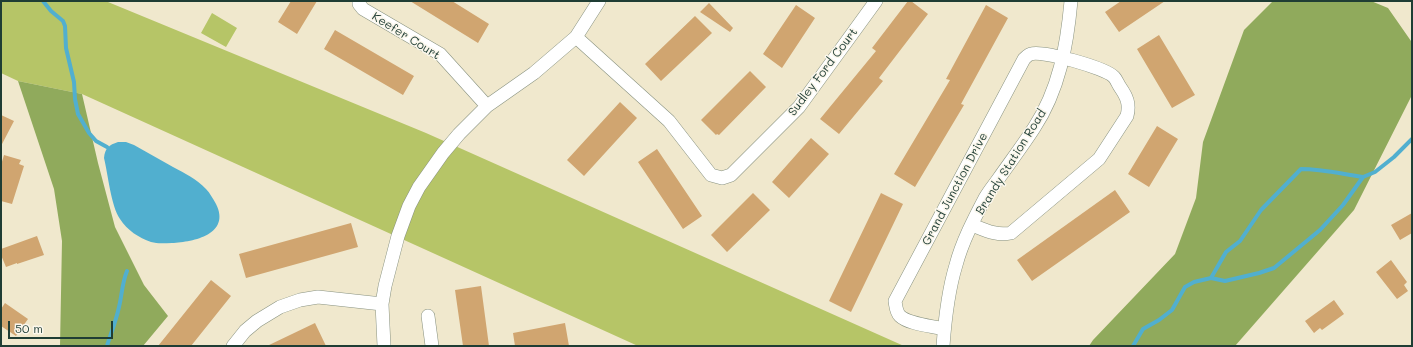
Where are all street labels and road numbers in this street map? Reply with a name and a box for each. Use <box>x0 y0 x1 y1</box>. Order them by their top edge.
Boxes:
street label: Keefer Court <box>369 9 443 63</box>
street label: Sudley Ford Court <box>785 25 861 119</box>
street label: Brandy Station Road <box>973 107 1049 217</box>
street label: Grand Junction Drive <box>919 130 991 248</box>

